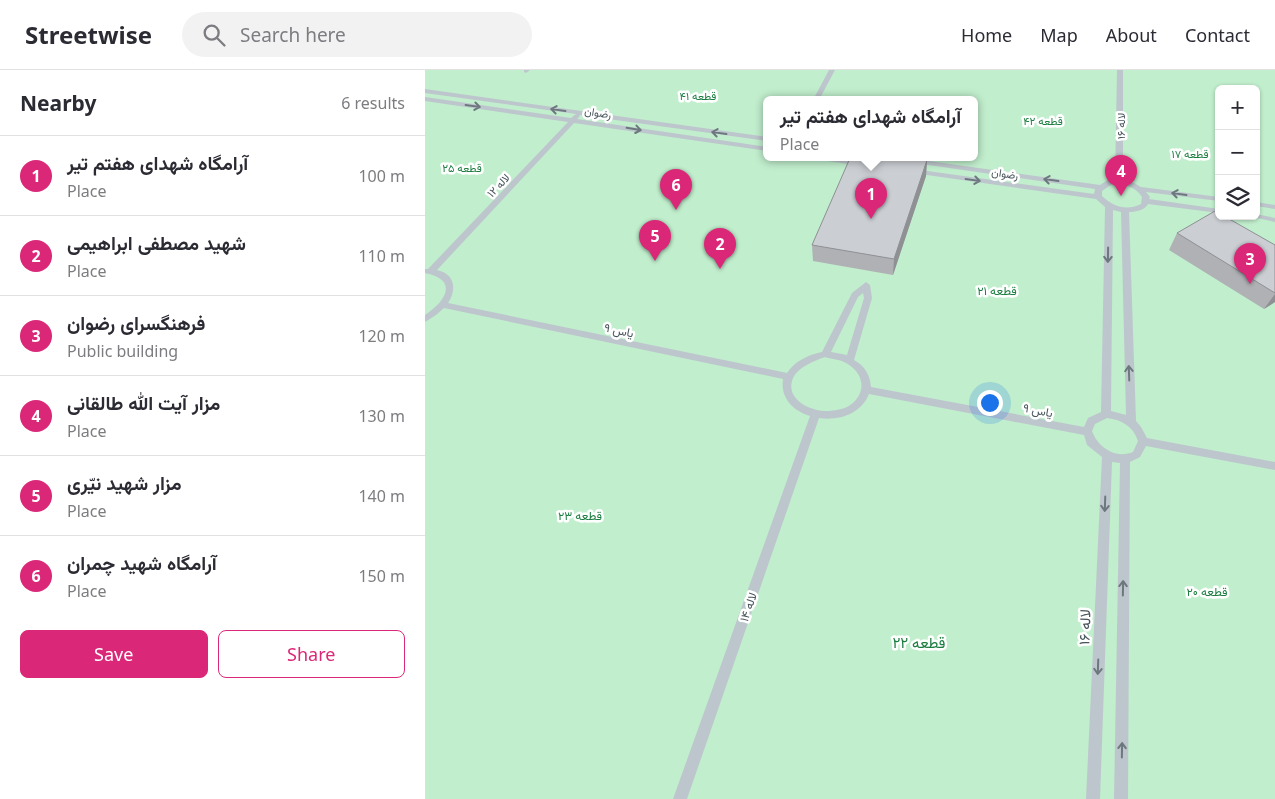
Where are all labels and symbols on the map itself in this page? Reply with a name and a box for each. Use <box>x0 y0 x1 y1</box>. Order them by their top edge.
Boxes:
park label: قطعه ۴۱ <box>680 88 716 103</box>
one-way arrow <box>465 101 481 111</box>
street label: رضوان <box>583 102 613 122</box>
one-way arrow <box>550 105 566 115</box>
park label: قطعه ۴۲ <box>1023 113 1063 128</box>
street label: لاله ۱۶ <box>1113 113 1128 139</box>
one-way arrow <box>626 124 642 134</box>
one-way arrow <box>711 127 727 137</box>
park label: قطعه ۱۷ <box>1172 146 1208 161</box>
pin: 4 <box>1105 155 1137 196</box>
park label: قطعه ۲۵ <box>442 160 482 175</box>
street label: رضوان <box>991 164 1020 182</box>
pin: 6 <box>660 169 692 210</box>
street label: لاله ۱۲ <box>483 170 513 200</box>
one-way arrow <box>965 175 981 185</box>
one-way arrow <box>1044 175 1060 185</box>
pin: 1 <box>855 178 887 219</box>
one-way arrow <box>1171 189 1187 199</box>
pin: 5 <box>639 220 671 261</box>
pin: 2 <box>704 228 736 269</box>
pin: 3 <box>1234 243 1266 284</box>
one-way arrow <box>1103 246 1113 263</box>
park label: قطعه ۲۱ <box>977 282 1017 299</box>
street label: یاس ۹ <box>603 319 636 341</box>
one-way arrow <box>1125 365 1134 381</box>
your location <box>977 390 1003 416</box>
street label: یاس ۹ <box>1022 399 1055 421</box>
one-way arrow <box>1101 496 1110 512</box>
park label: قطعه ۲۳ <box>558 507 602 524</box>
one-way arrow <box>1118 580 1128 596</box>
park label: قطعه ۲۰ <box>1186 583 1228 600</box>
street label: لاله ۱۴ <box>735 590 761 624</box>
street label: لاله ۱۶ <box>1073 609 1095 645</box>
park label: قطعه ۲۲ <box>893 632 946 652</box>
one-way arrow <box>1094 659 1103 675</box>
one-way arrow <box>1117 743 1127 759</box>

